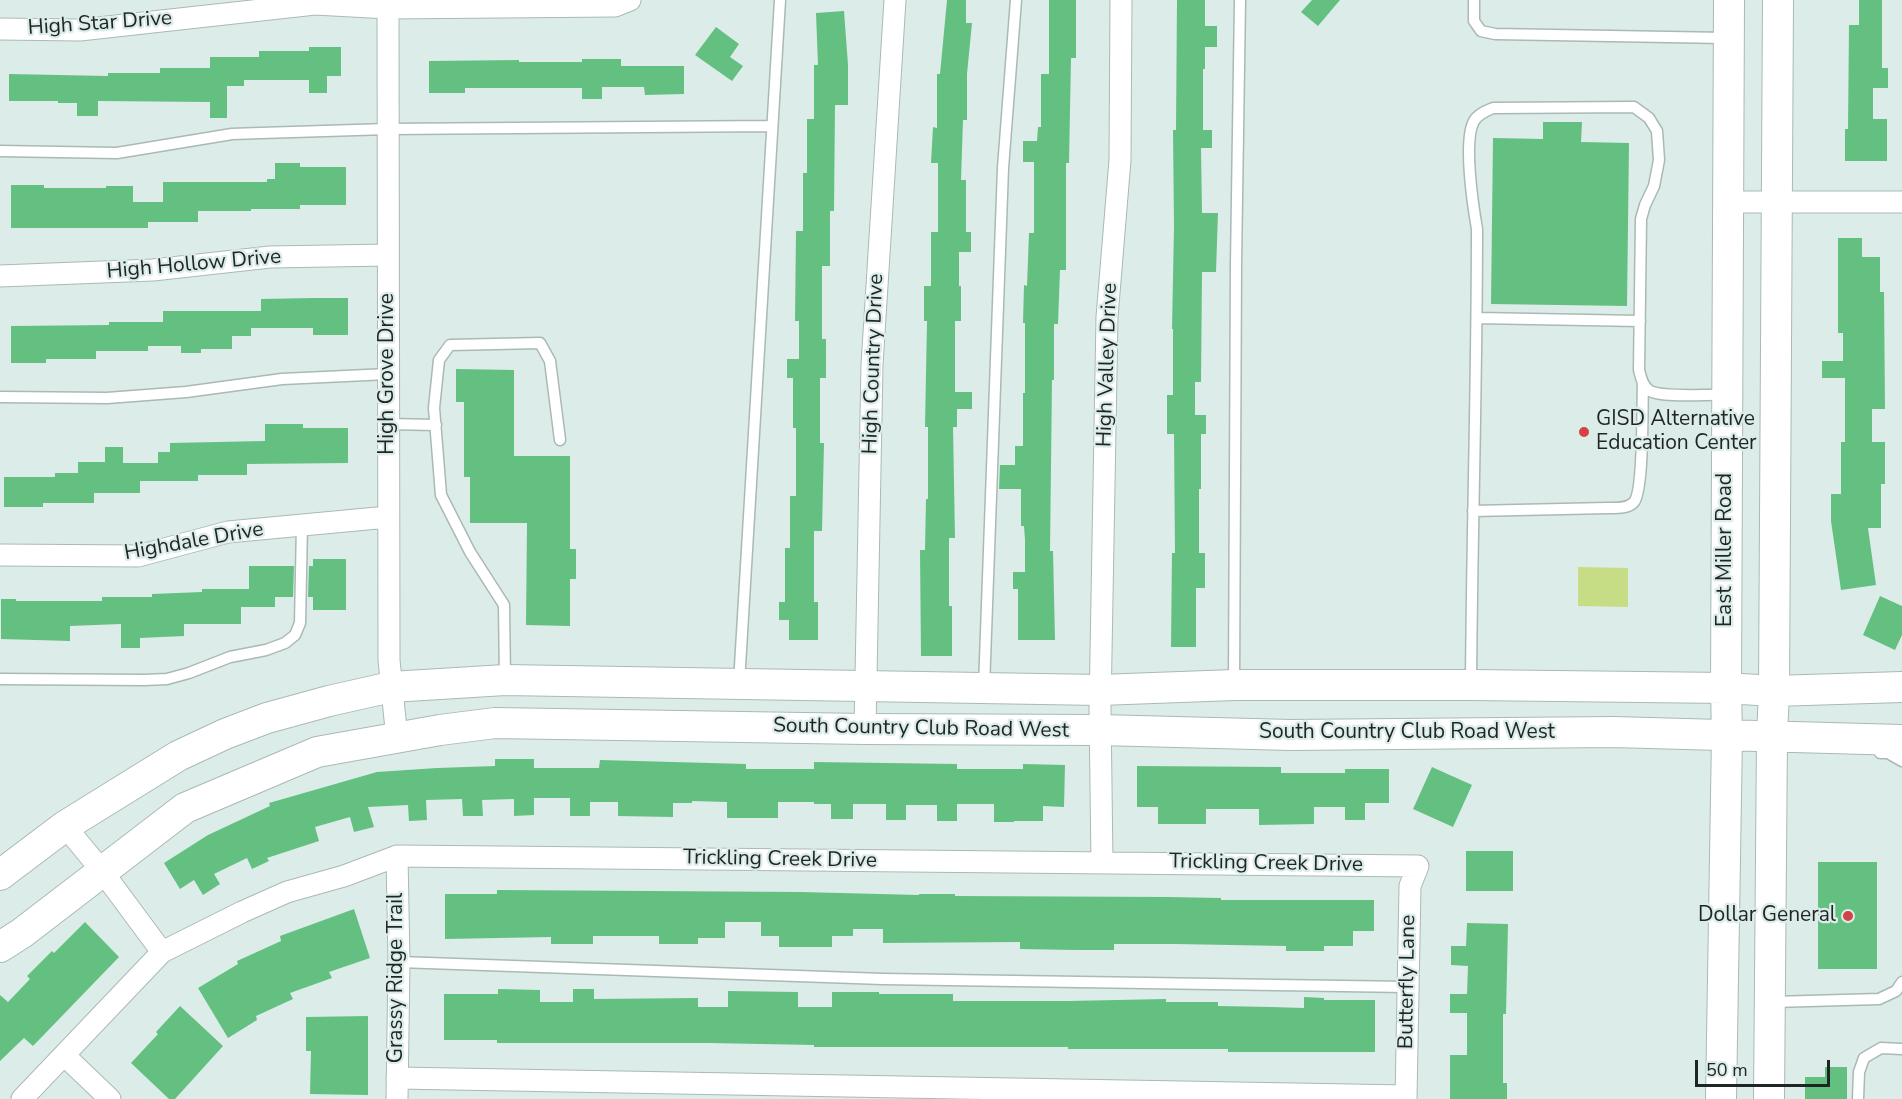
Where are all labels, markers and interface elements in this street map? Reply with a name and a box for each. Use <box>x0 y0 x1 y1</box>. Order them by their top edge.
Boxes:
street label: High Star Drive <box>27 6 173 42</box>
street label: High Hollow Drive <box>106 245 282 285</box>
street label: High Country Drive <box>858 273 890 455</box>
street label: High Valley Drive <box>1093 282 1123 448</box>
street label: High Grove Drive <box>375 293 401 455</box>
place label: GISD Alternative Education Center <box>1596 407 1757 457</box>
marker: GISD Alternative Education Center <box>1577 425 1591 439</box>
street label: East Miller Road <box>1713 473 1739 627</box>
street label: Highdale Drive <box>122 517 266 567</box>
street label: South Country Club Road West <box>773 714 1069 744</box>
street label: South Country Club Road West <box>1259 720 1555 746</box>
street label: Trickling Creek Drive <box>683 846 877 874</box>
street label: Trickling Creek Drive <box>1169 850 1363 878</box>
street label: Grassy Ridge Trail <box>384 893 410 1063</box>
place label: Dollar General <box>1698 903 1836 929</box>
marker: Dollar General <box>1841 909 1855 923</box>
street label: Butterfly Lane <box>1394 915 1422 1049</box>
scale bar <box>1698 1048 1833 1086</box>
text: 50 m <box>1706 1058 1748 1082</box>

